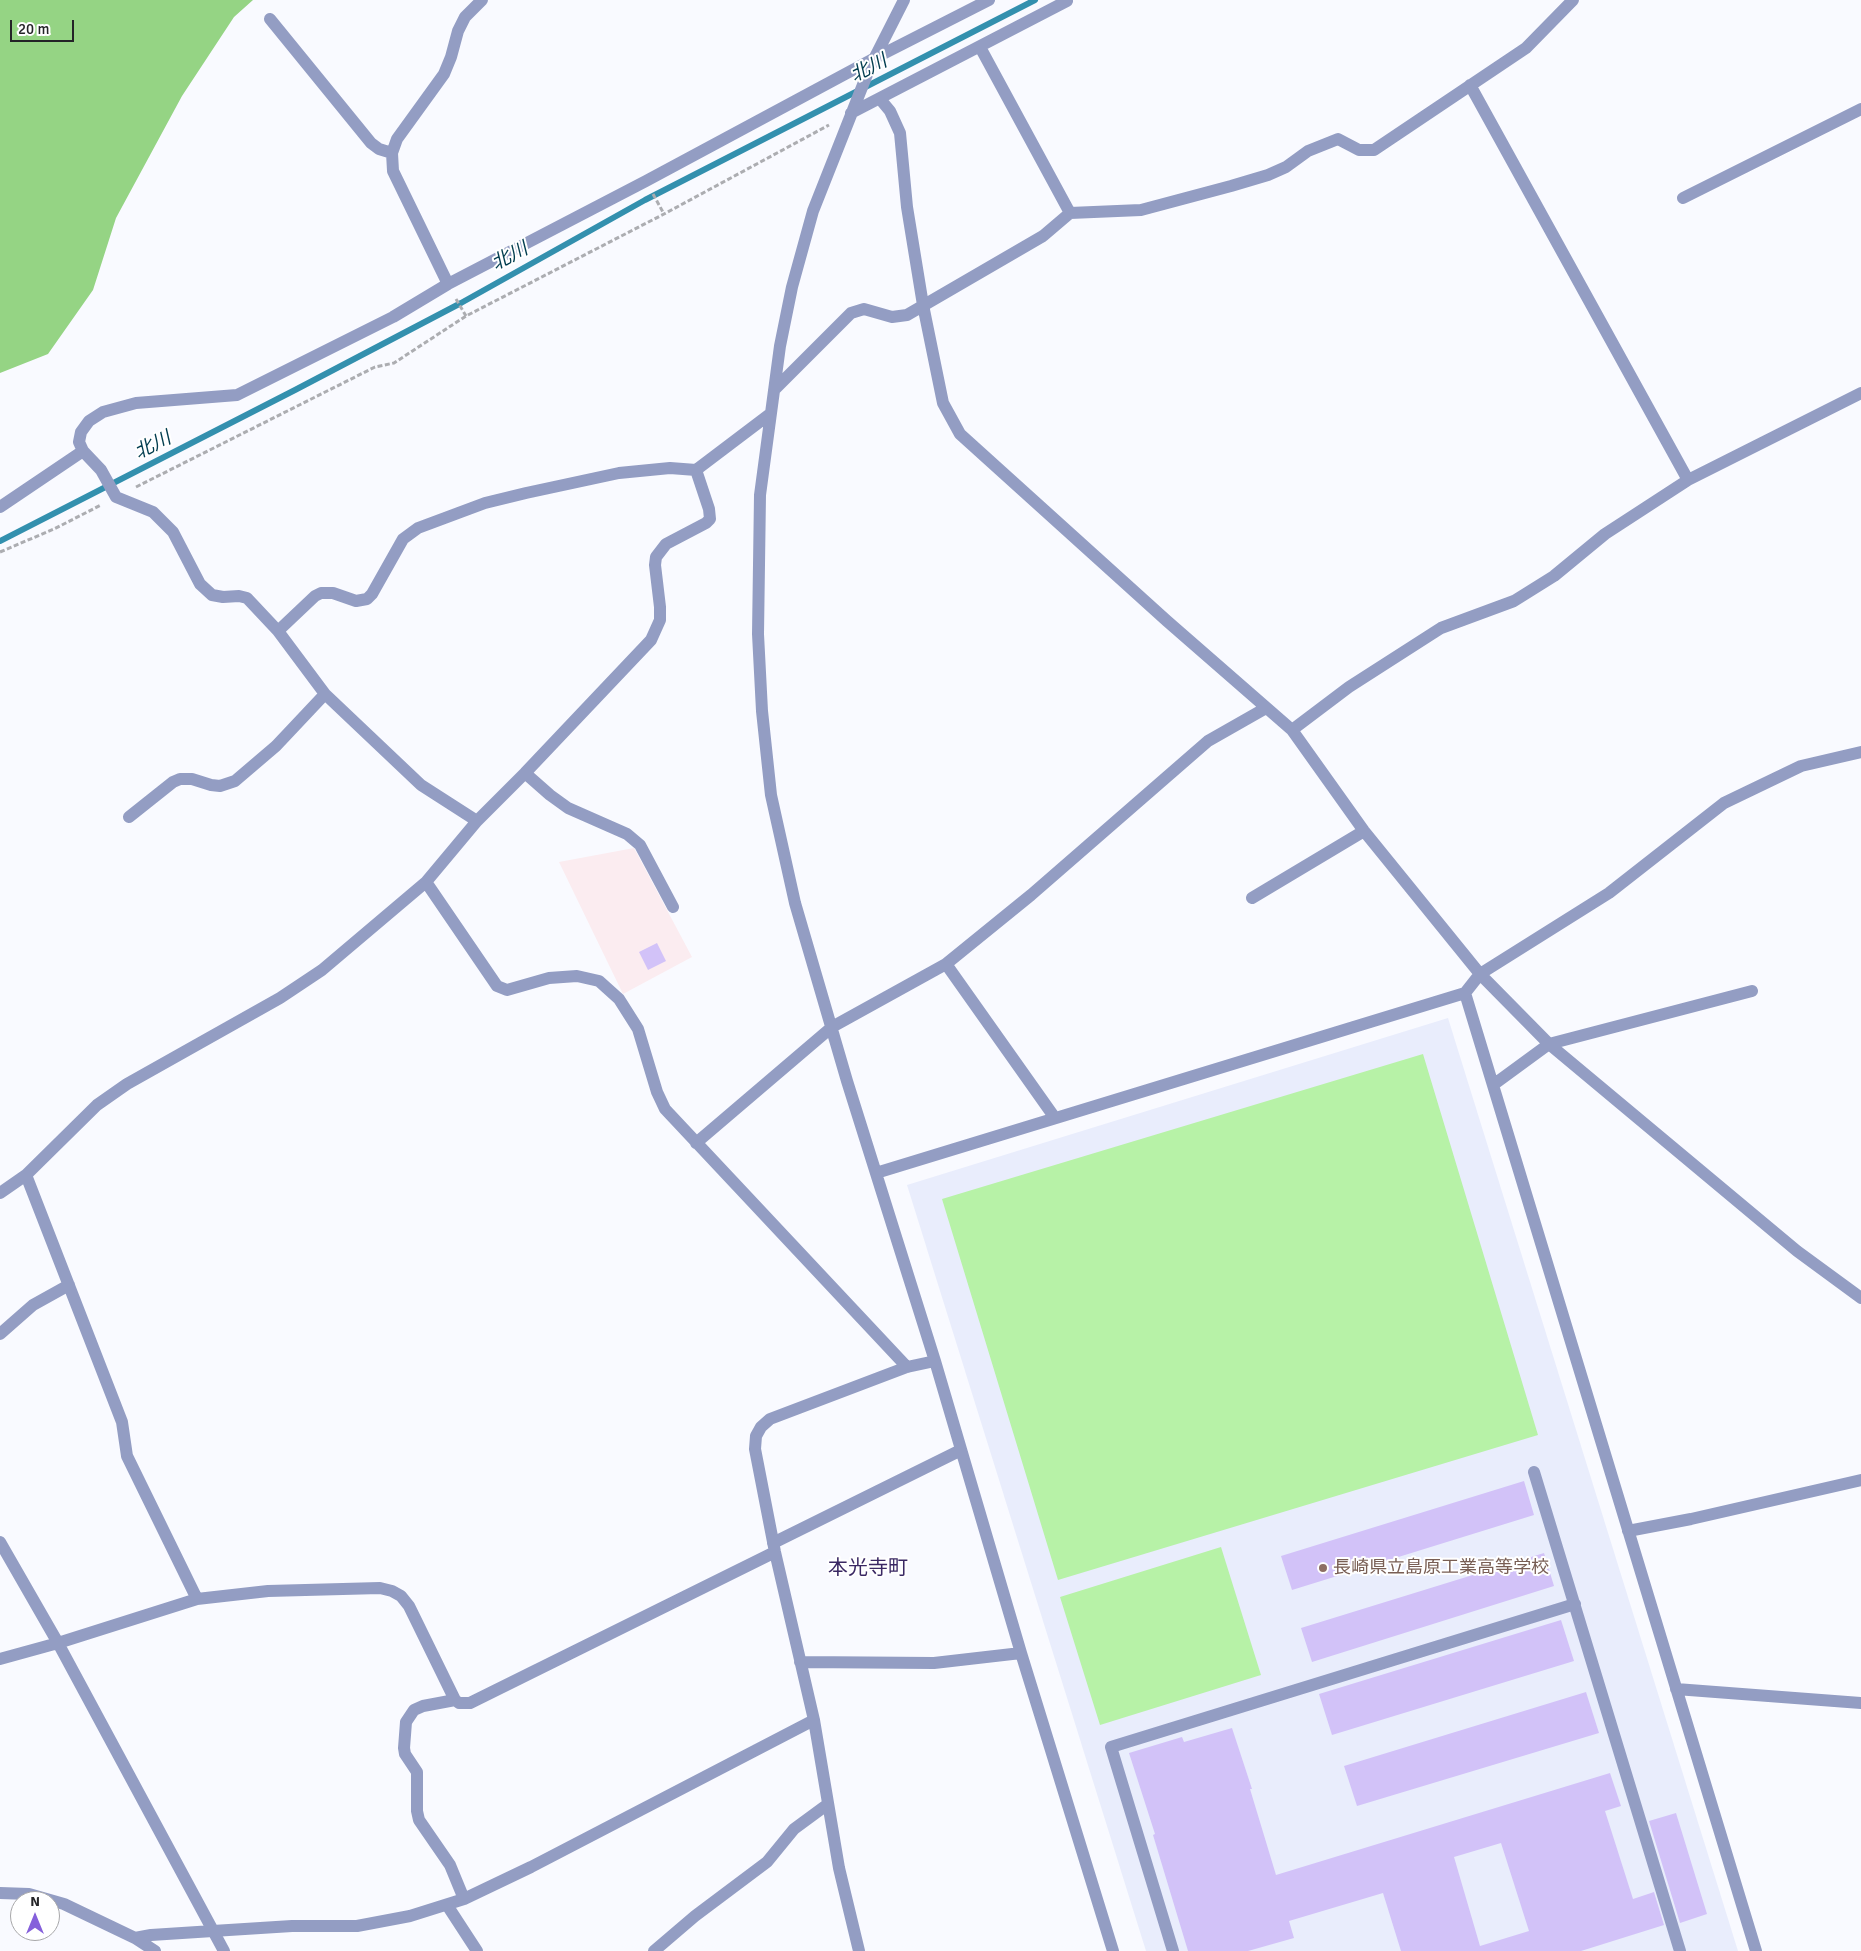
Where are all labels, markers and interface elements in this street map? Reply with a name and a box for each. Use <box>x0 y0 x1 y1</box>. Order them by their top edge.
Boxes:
scale bar <box>12 10 76 42</box>
text: 20 m <box>18 20 49 38</box>
water label: 北川 <box>847 50 891 88</box>
water label: 北川 <box>488 238 532 276</box>
water label: 北川 <box>131 427 175 465</box>
district label: 本光寺町 <box>828 1557 908 1581</box>
place label: 長崎県立島原工業高等学校 <box>1333 1557 1549 1579</box>
marker: 長崎県立島原工業高等学校 <box>1317 1562 1329 1574</box>
north arrow <box>10 1891 60 1941</box>
text: N <box>30 1893 40 1910</box>

